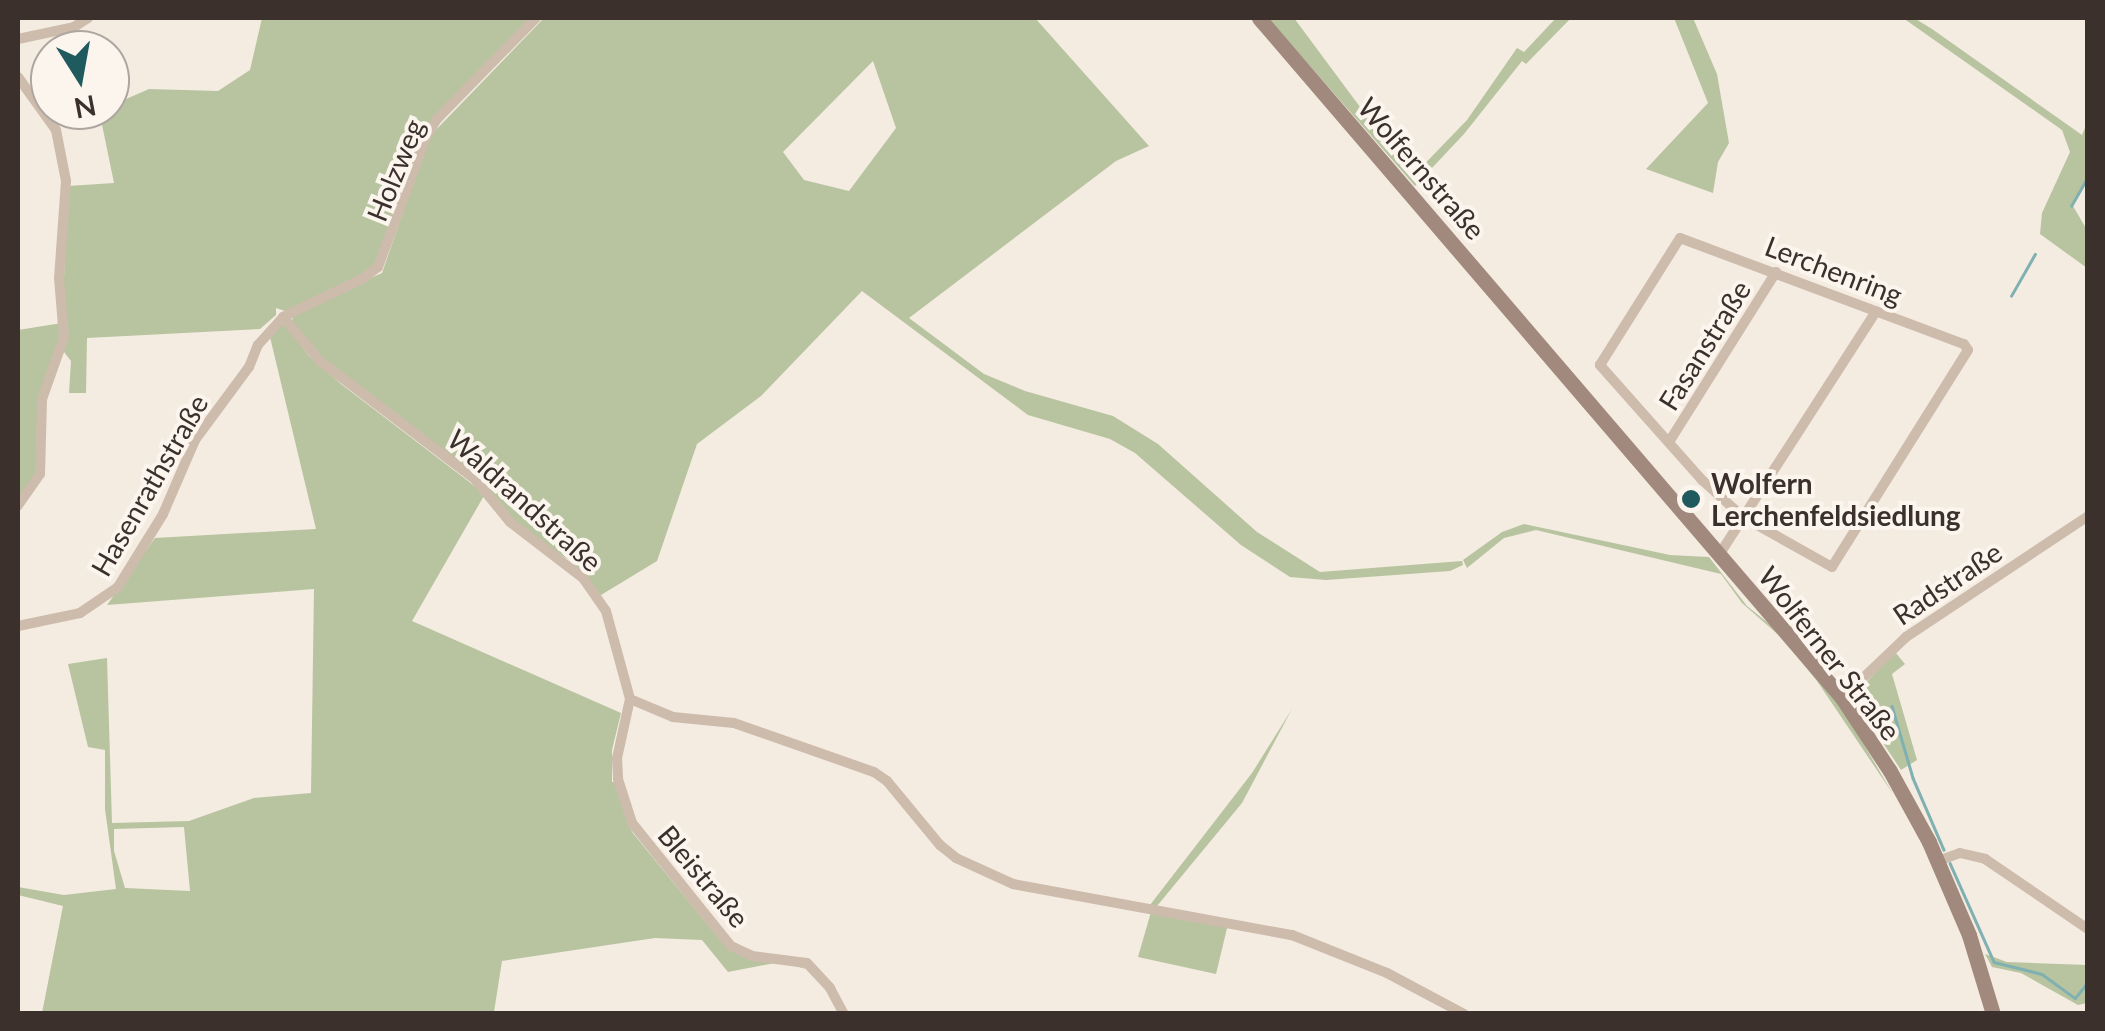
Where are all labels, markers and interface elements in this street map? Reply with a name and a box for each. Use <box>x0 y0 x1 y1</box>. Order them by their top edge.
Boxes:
north arrow <box>30 30 130 130</box>
text: N <box>72 89 99 126</box>
street label: Wolfernstraße <box>1351 90 1493 246</box>
street label: Holzweg <box>359 114 431 226</box>
street label: Lerchenring <box>1761 228 1907 312</box>
street label: Fasanstraße <box>1651 274 1757 416</box>
street label: Hasenrathstraße <box>83 388 215 582</box>
street label: Waldrandstraße <box>441 422 609 578</box>
place label: Wolfern Lerchenfeldsiedlung <box>1711 466 1961 532</box>
marker: Wolfern Lerchenfeldsiedlung <box>1680 488 1702 510</box>
street label: Radstraße <box>1886 534 2008 632</box>
street label: Wolferner Straße <box>1752 559 1908 747</box>
street label: Bleistraße <box>652 818 756 934</box>

